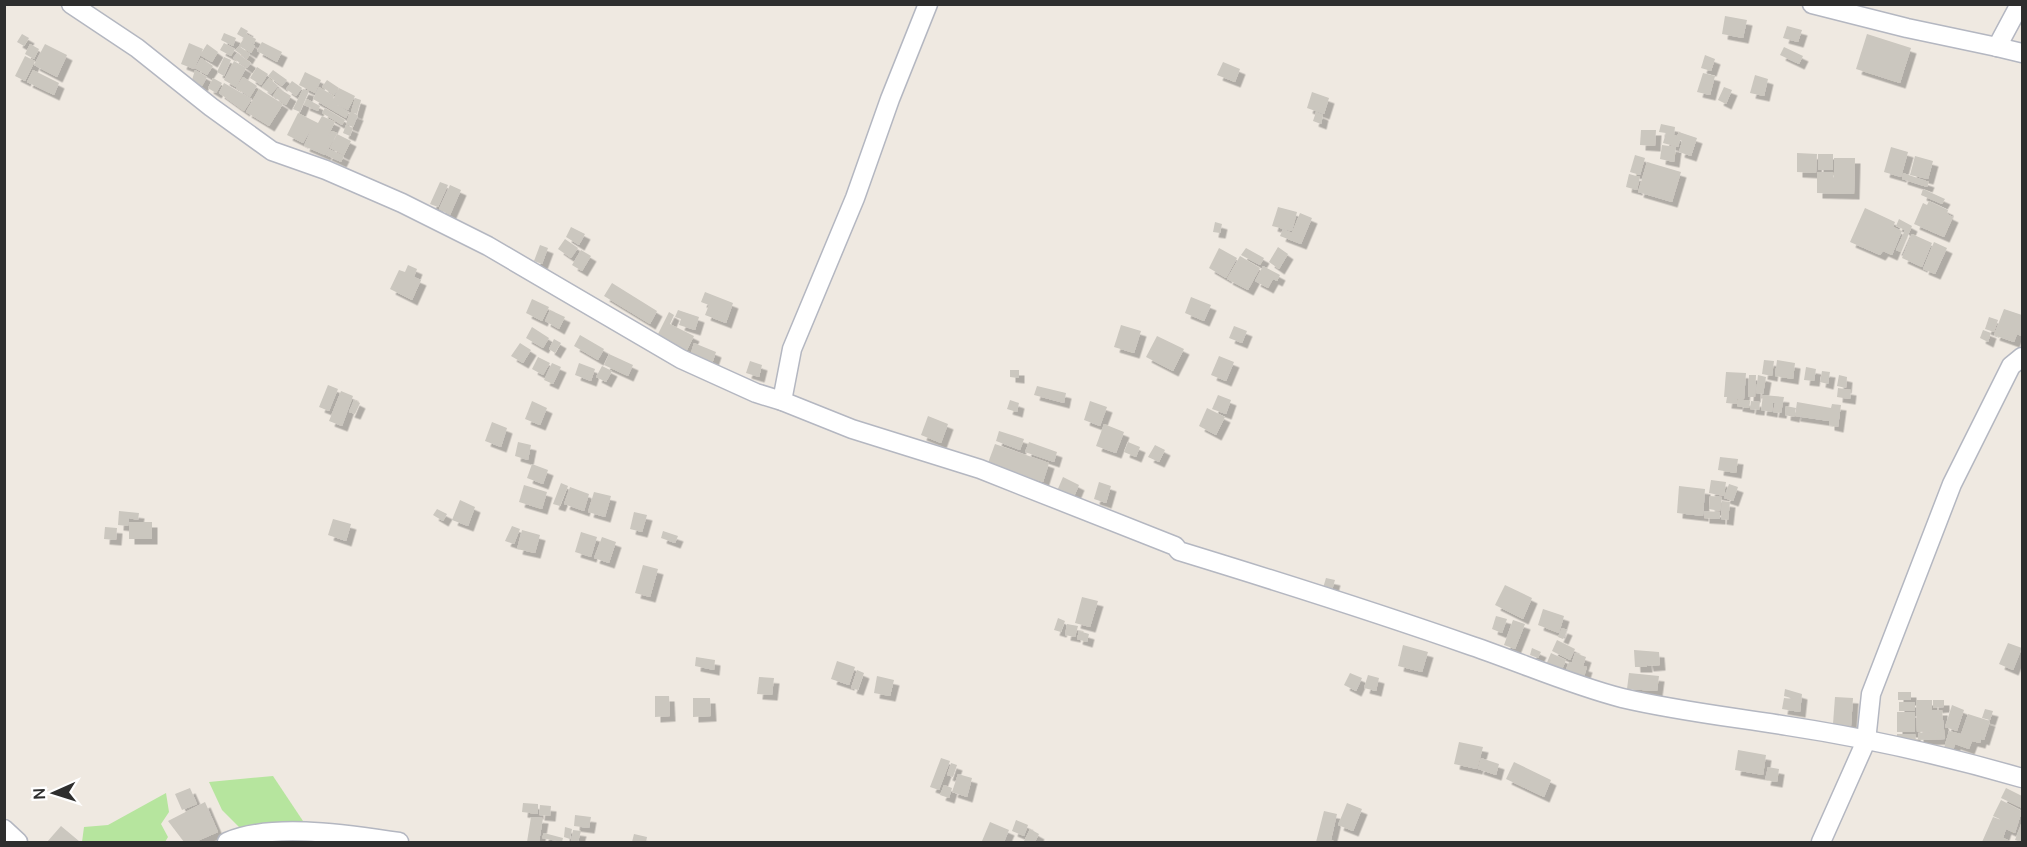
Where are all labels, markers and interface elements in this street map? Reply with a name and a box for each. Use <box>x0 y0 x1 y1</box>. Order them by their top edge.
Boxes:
north arrow <box>24 763 84 823</box>
text: N <box>28 787 50 800</box>

